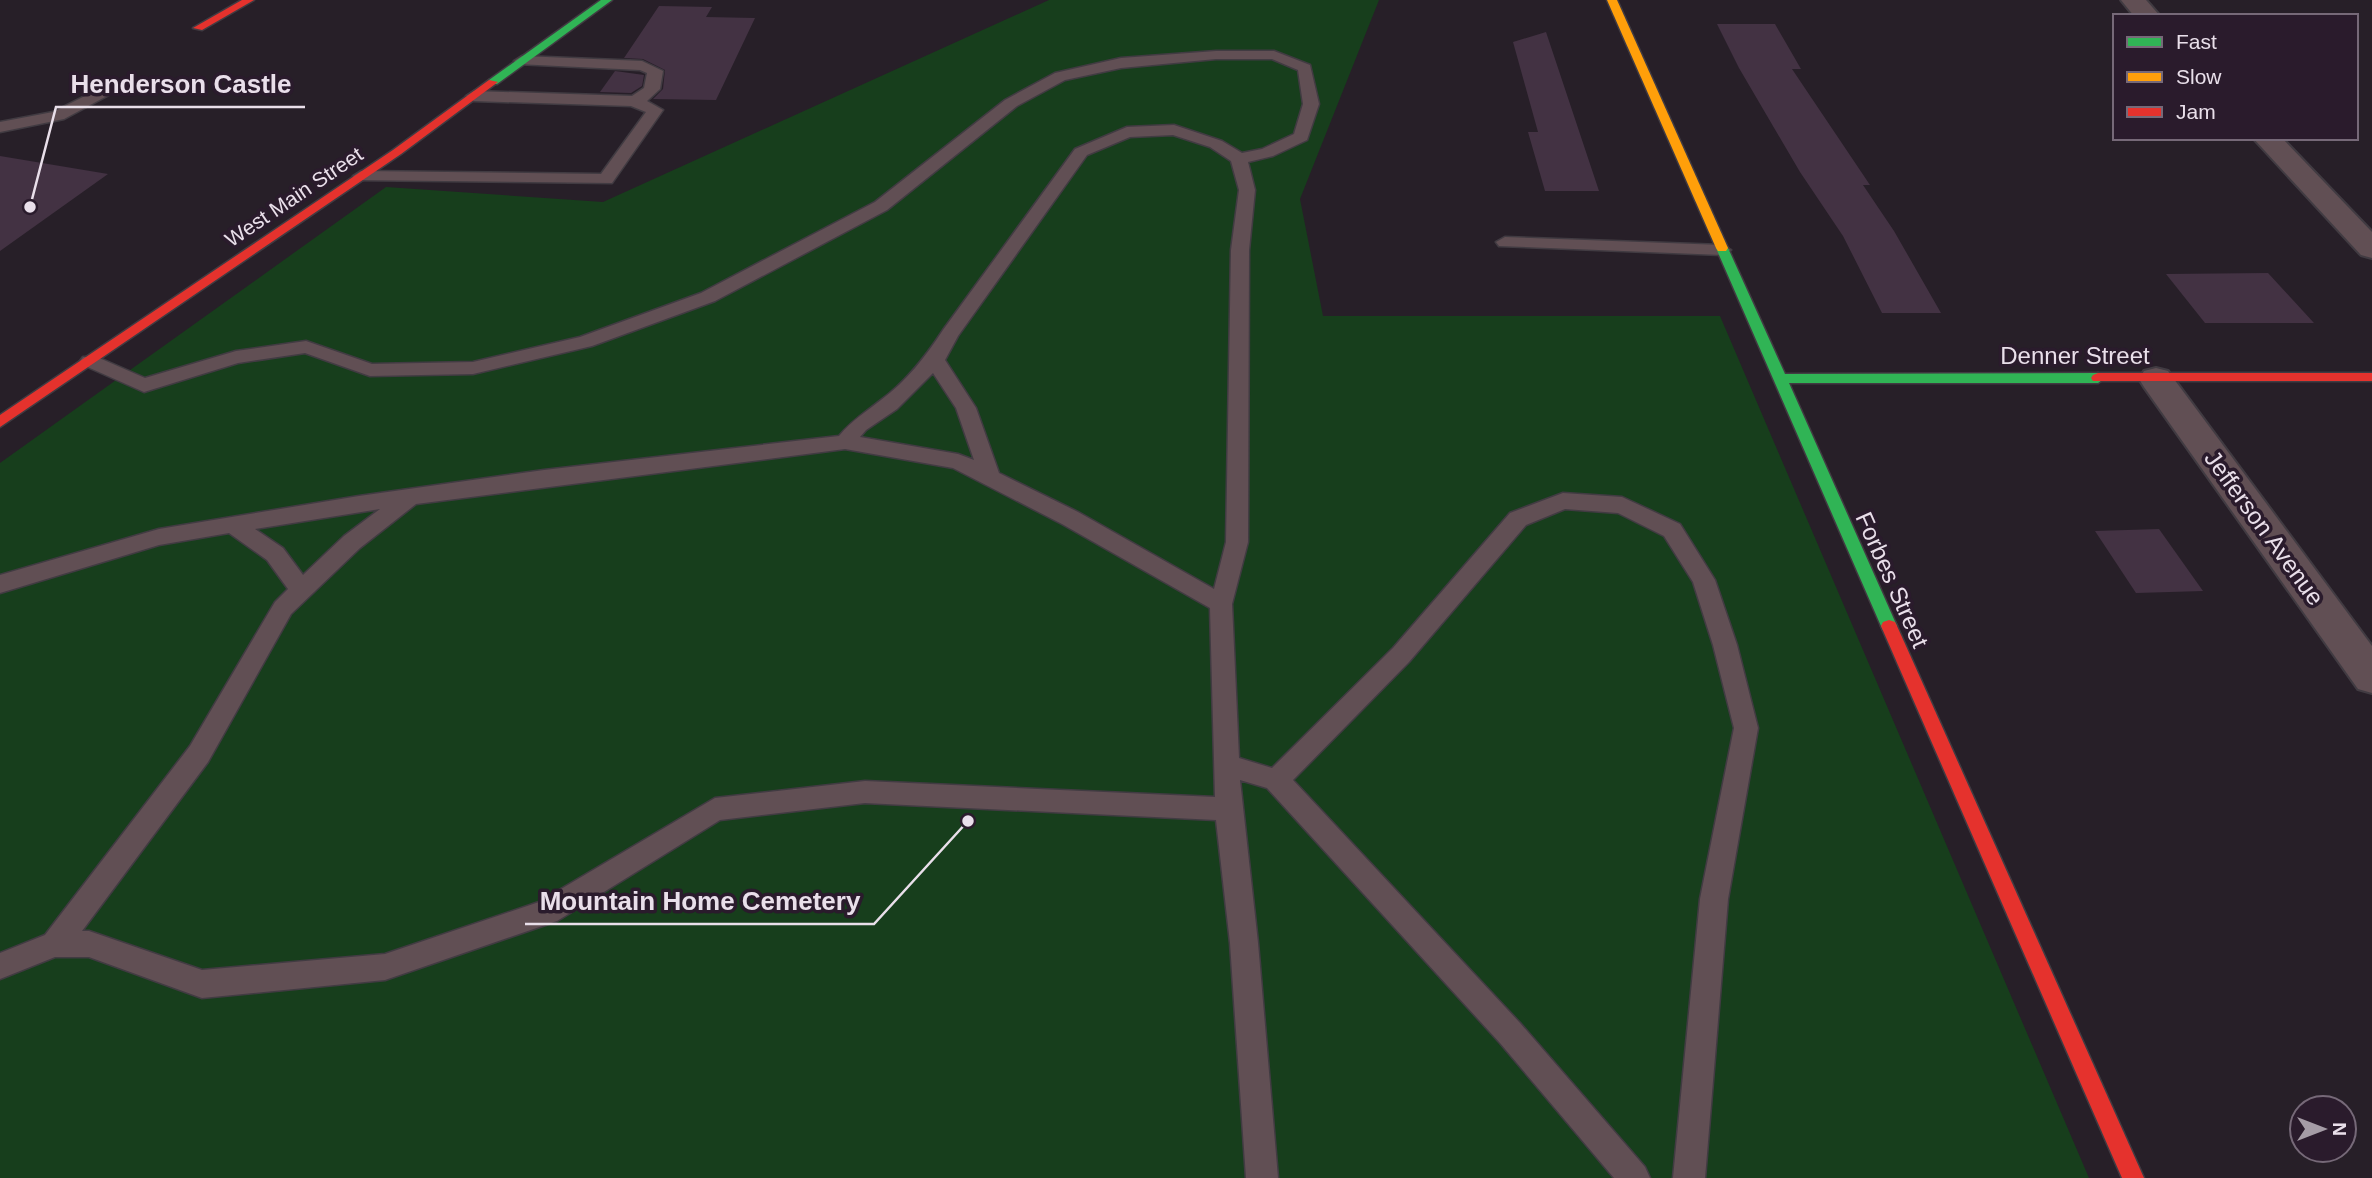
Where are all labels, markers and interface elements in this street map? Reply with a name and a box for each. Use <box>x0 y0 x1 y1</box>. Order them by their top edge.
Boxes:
legend <box>2113 14 2358 140</box>
text: Fast <box>2176 30 2217 53</box>
callout: Henderson Castle <box>56 60 305 107</box>
text: Slow <box>2176 65 2222 88</box>
text: Henderson Castle <box>70 69 292 99</box>
text: Jam <box>2176 100 2216 123</box>
street label: West Main Street <box>221 142 367 251</box>
street label: Denner Street <box>2000 342 2150 369</box>
street label: Jefferson Avenue <box>2199 445 2330 610</box>
street label: Forbes Street <box>1851 508 1934 652</box>
callout: Mountain Home Cemetery <box>525 877 874 924</box>
text: Mountain Home Cemetery <box>540 886 861 916</box>
north arrow <box>2288 1094 2358 1164</box>
text: N <box>2329 1122 2350 1136</box>

